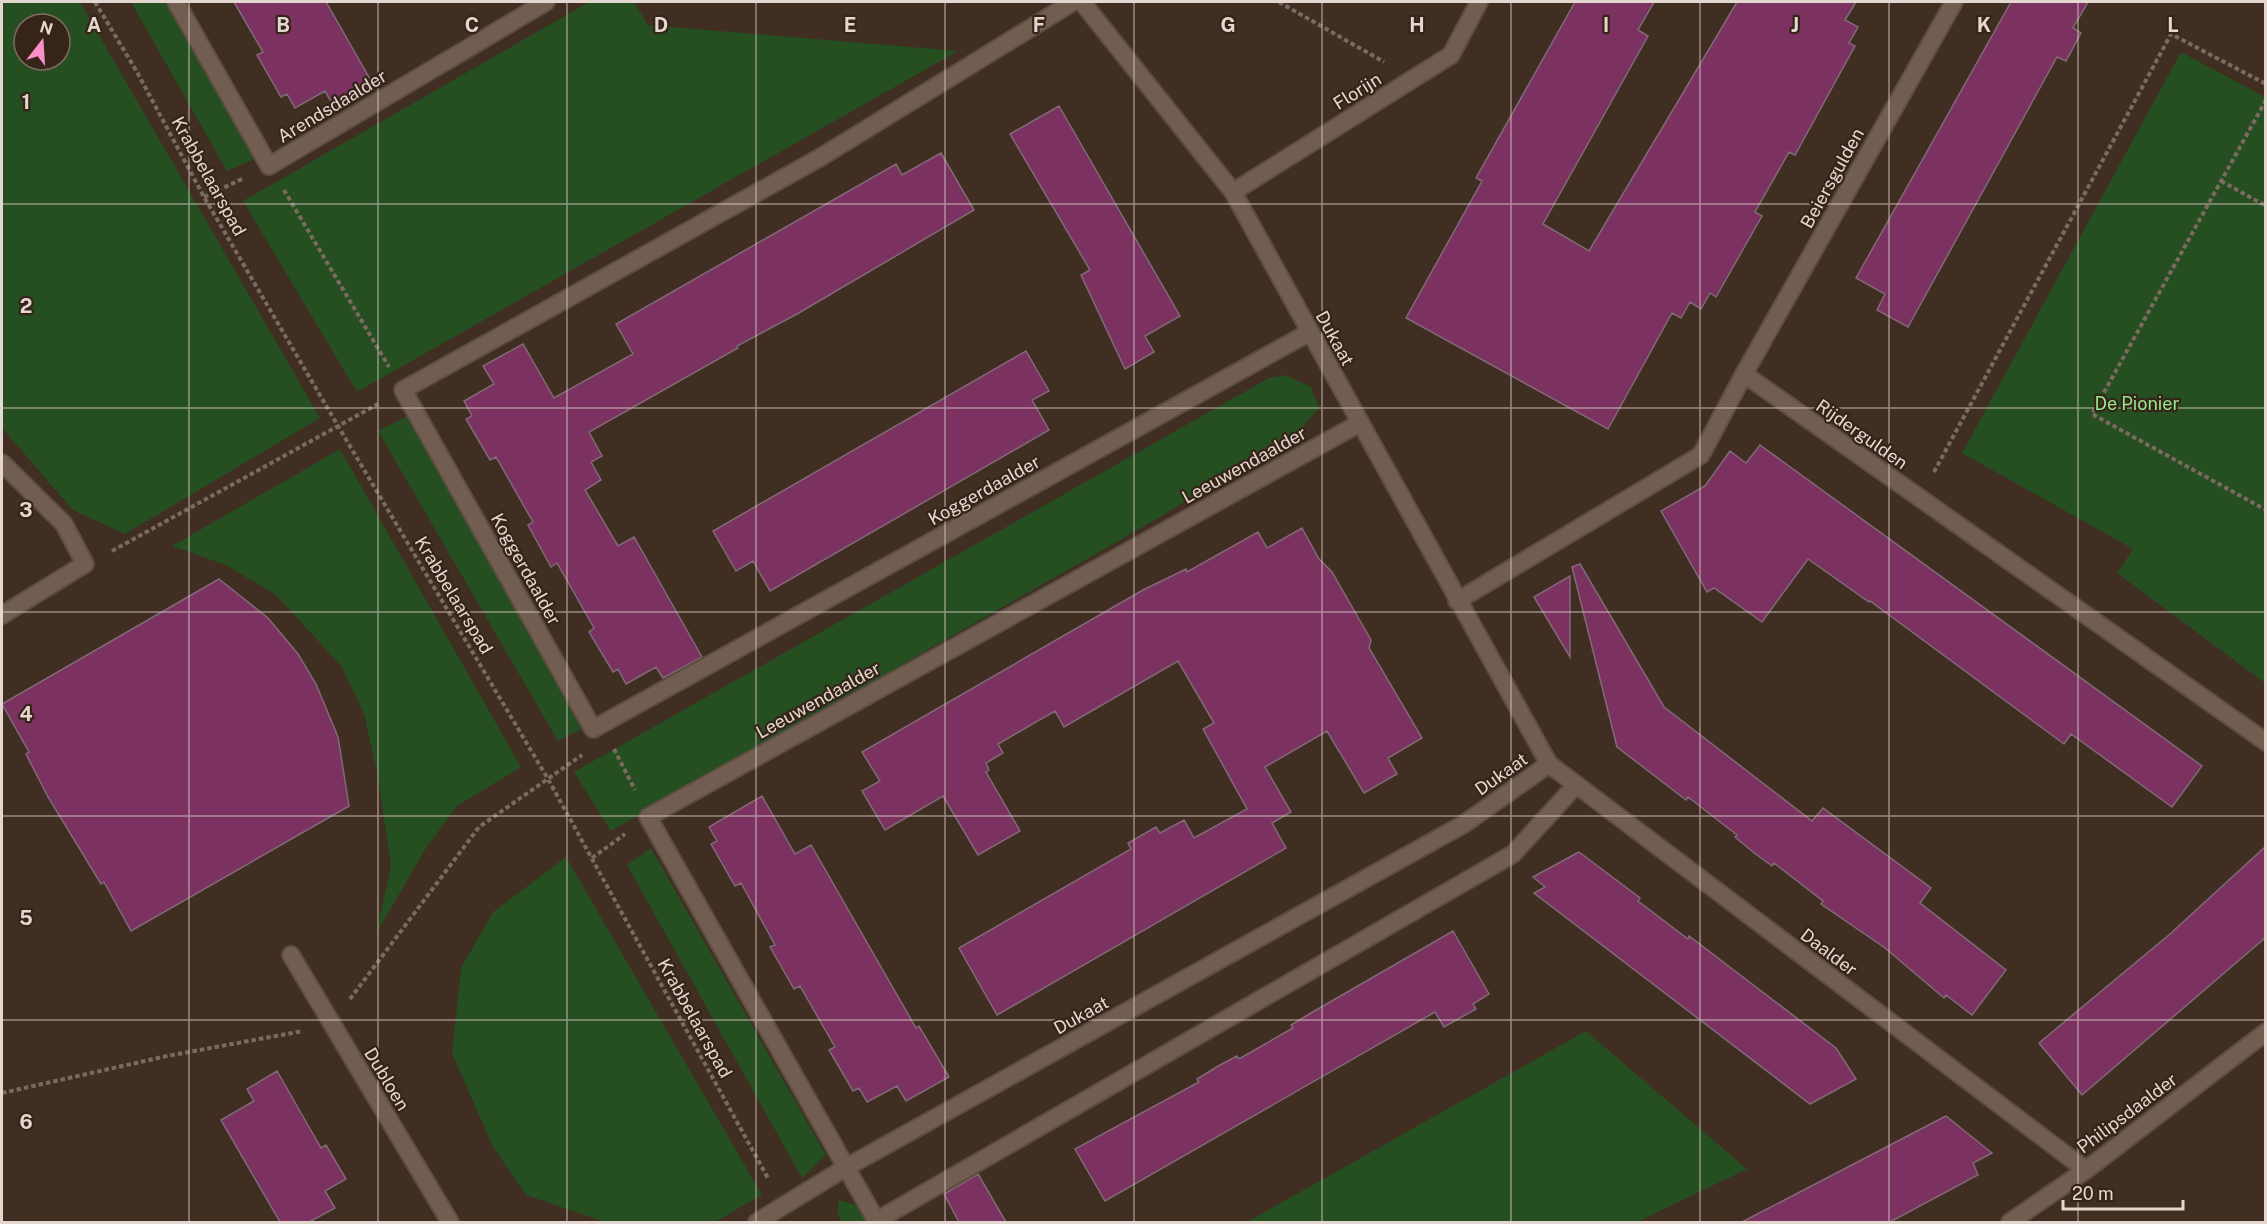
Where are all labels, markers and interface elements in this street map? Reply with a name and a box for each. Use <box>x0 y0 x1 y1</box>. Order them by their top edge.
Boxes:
north arrow <box>12 12 72 72</box>
text: A <box>87 13 101 37</box>
text: B <box>276 13 290 37</box>
text: C <box>465 13 479 37</box>
text: D <box>654 13 668 37</box>
text: E <box>844 13 856 37</box>
text: F <box>1033 13 1045 37</box>
text: G <box>1220 13 1236 37</box>
text: H <box>1409 13 1425 37</box>
text: I <box>1603 13 1609 37</box>
text: J <box>1791 13 1799 37</box>
text: K <box>1977 13 1991 37</box>
text: L <box>2167 13 2179 37</box>
text: N <box>37 17 55 39</box>
street label: Arendsdaalder <box>274 65 390 147</box>
street label: Florijn <box>1329 68 1385 114</box>
text: 1 <box>22 90 30 114</box>
street label: Krabbelaarspad <box>168 113 250 239</box>
street label: Beiersgulden <box>1796 124 1868 232</box>
text: 2 <box>20 294 32 318</box>
street label: Dukaat <box>1311 307 1359 369</box>
park label: De Pionier <box>2094 393 2180 414</box>
street label: Rijdergulden <box>1812 395 1912 473</box>
street label: Leeuwendaalder <box>1178 422 1310 508</box>
street label: Koggerdaalder <box>924 451 1044 529</box>
text: 3 <box>19 498 33 522</box>
street label: Koggerdaalder <box>487 509 565 629</box>
street label: Krabbelaarspad <box>411 532 497 658</box>
street label: Leeuwendaalder <box>752 657 884 743</box>
text: 4 <box>19 702 33 726</box>
street label: Dukaat <box>1471 748 1531 800</box>
text: 5 <box>19 906 33 930</box>
street label: Daalder <box>1797 924 1861 980</box>
street label: Krabbelaarspad <box>654 955 736 1081</box>
street label: Dukaat <box>1050 991 1112 1039</box>
street label: Dubloen <box>360 1044 414 1114</box>
street label: Philipsdaalder <box>2073 1069 2181 1157</box>
text: 6 <box>19 1110 33 1134</box>
scale bar <box>2063 1173 2183 1211</box>
text: 20 m <box>2072 1183 2114 1204</box>

